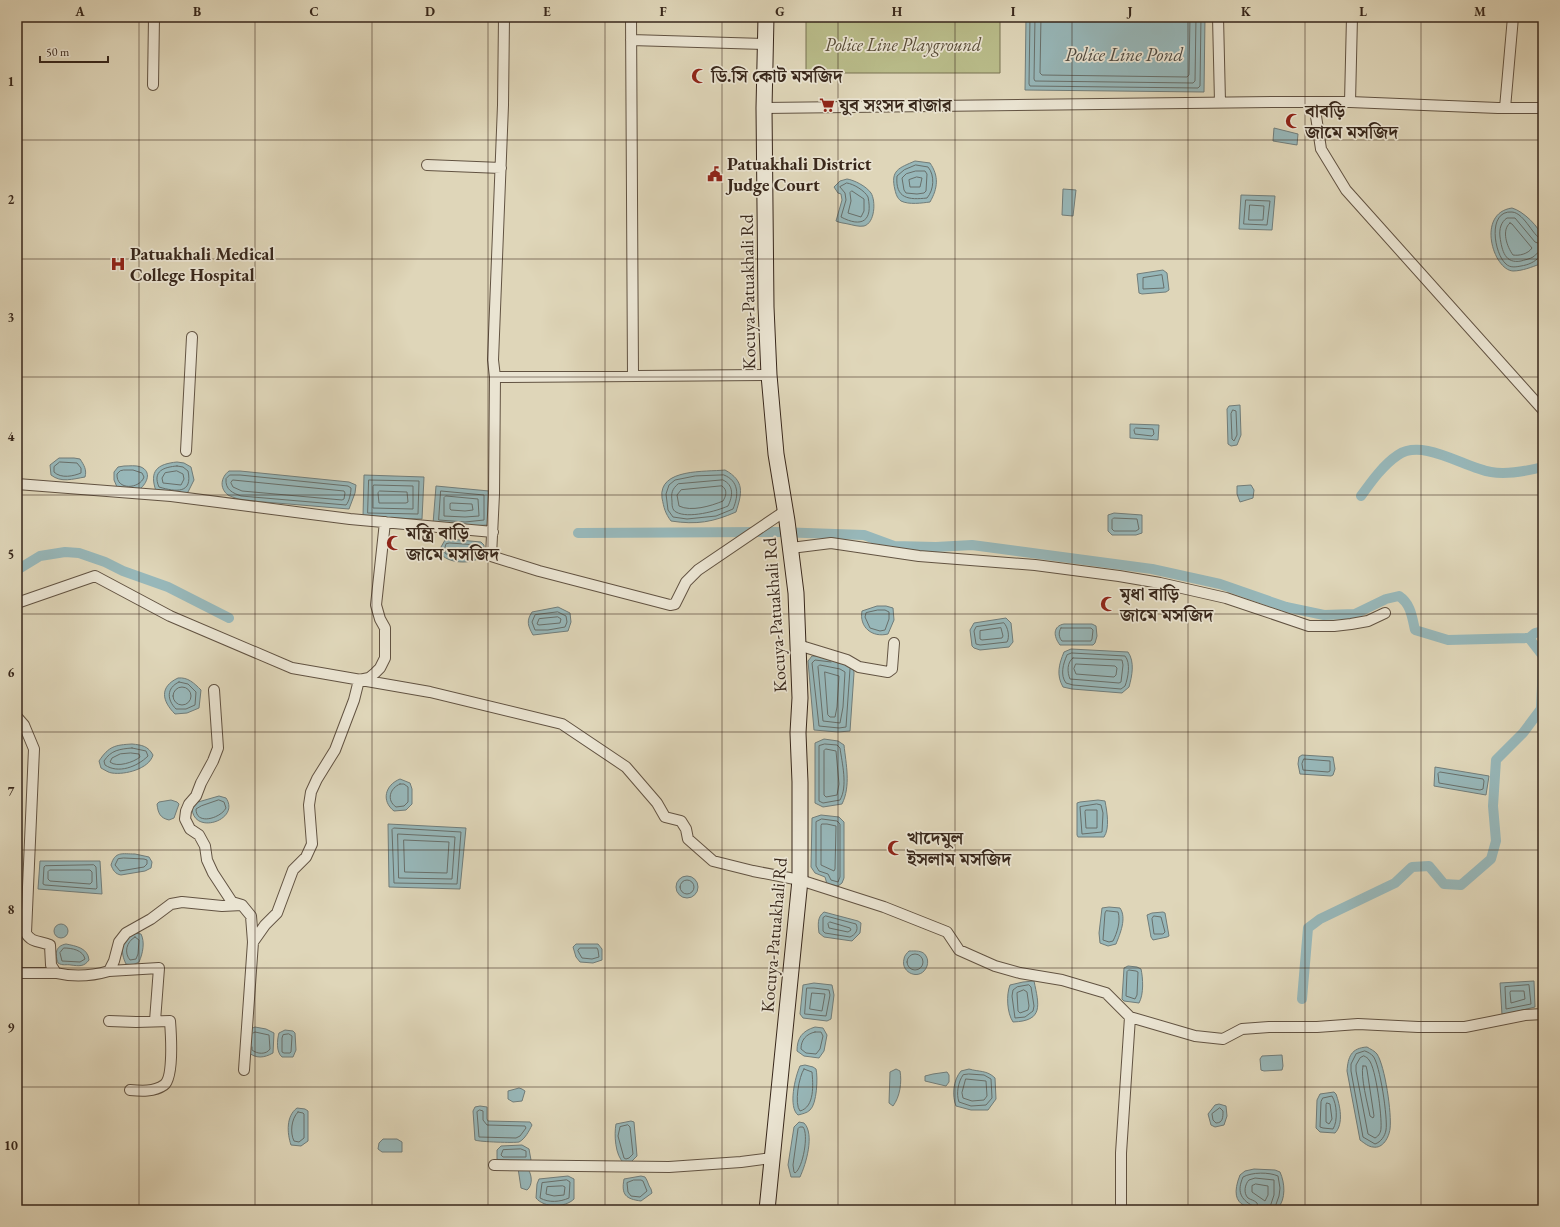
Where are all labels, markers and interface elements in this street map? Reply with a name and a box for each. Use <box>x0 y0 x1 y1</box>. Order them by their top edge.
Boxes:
text: A <box>74 3 85 20</box>
text: B <box>193 3 201 20</box>
text: C <box>309 3 319 20</box>
text: D <box>425 3 435 20</box>
text: E <box>543 3 551 20</box>
text: F <box>659 3 667 20</box>
text: G <box>775 3 785 20</box>
text: H <box>892 3 903 20</box>
text: I <box>1011 3 1016 20</box>
text: J <box>1126 3 1133 20</box>
text: K <box>1241 3 1252 20</box>
text: L <box>1359 3 1367 20</box>
text: M <box>1474 3 1486 20</box>
park label: Police Line Playground <box>825 33 982 57</box>
scale bar <box>40 38 108 64</box>
water label: Police Line Pond <box>1065 42 1184 67</box>
text: 50 m <box>46 44 70 60</box>
place label: ডি.সি কোট মসজিদ <box>710 64 844 87</box>
mosque icon: ডি.সি কোট মসজিদ <box>690 67 708 85</box>
text: 1 <box>8 73 15 90</box>
place label: যুব সংসদ বাজার <box>838 93 953 116</box>
supermarket icon: যুব সংসদ বাজার <box>818 96 836 114</box>
place label: বাবড়ি জামে মসজিদ <box>1304 99 1399 143</box>
mosque icon: বাবড়ি জামে মসজিদ <box>1284 112 1302 130</box>
place label: Patuakhali District Judge Court <box>725 152 872 196</box>
public building icon: Patuakhali District Judge Court <box>706 165 724 183</box>
text: 2 <box>8 191 15 208</box>
street label: Kocuya-Patuakhali Rd <box>735 213 760 370</box>
place label: Patuakhali Medical College Hospital <box>130 242 274 286</box>
hospital icon: Patuakhali Medical College Hospital <box>109 255 127 273</box>
text: 3 <box>8 309 15 326</box>
text: 4 <box>8 428 15 445</box>
place label: মন্ত্রি বাড়ি জামে মসজিদ <box>405 521 500 565</box>
mosque icon: মন্ত্রি বাড়ি জামে মসজিদ <box>385 534 403 552</box>
street label: Kocuya-Patuakhali Rd <box>758 536 791 693</box>
text: 5 <box>8 546 14 563</box>
place label: মৃধা বাড়ি জামে মসজিদ <box>1119 582 1214 626</box>
mosque icon: মৃধা বাড়ি জামে মসজিদ <box>1099 595 1117 613</box>
text: 6 <box>8 664 15 681</box>
text: 7 <box>8 783 15 800</box>
place label: খাদেমুল ইসলাম মসজিদ <box>906 826 1012 870</box>
mosque icon: খাদেমুল ইসলাম মসজিদ <box>886 839 904 857</box>
street label: Kocuya-Patuakhali Rd <box>755 856 792 1013</box>
text: 8 <box>8 901 15 918</box>
text: 9 <box>8 1019 15 1036</box>
text: 10 <box>4 1137 18 1154</box>

